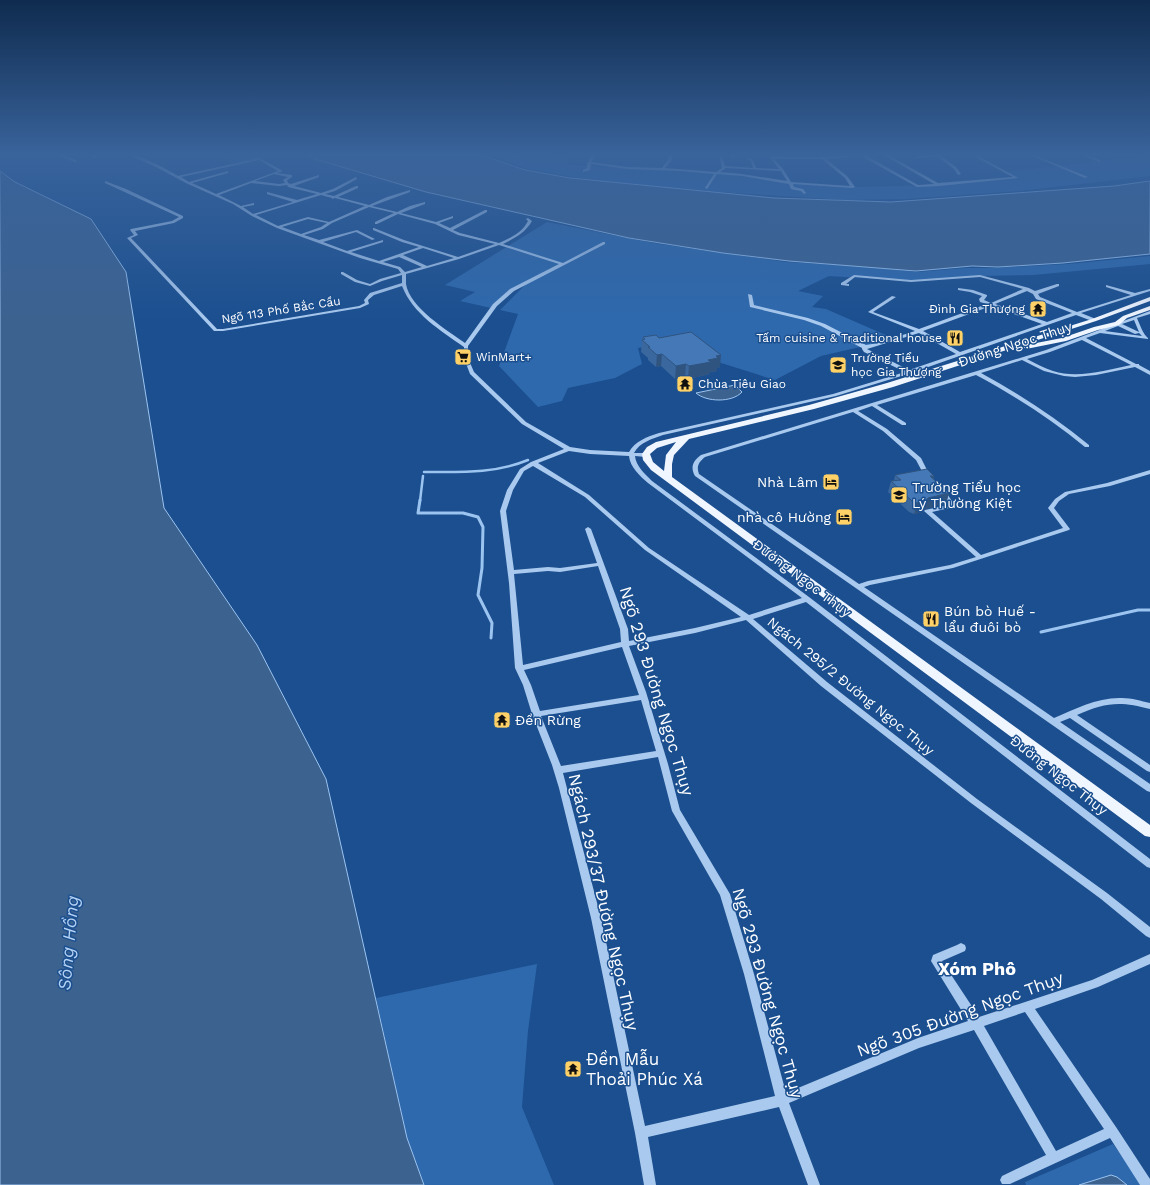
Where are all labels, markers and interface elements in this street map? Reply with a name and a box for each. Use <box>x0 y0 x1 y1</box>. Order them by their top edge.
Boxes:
street label: Ngõ 113 Phố Bắc Cầu <box>220 294 342 326</box>
temple icon: Đình Gia Thượng <box>1028 299 1048 319</box>
place label: Đình Gia Thượng <box>929 302 1026 316</box>
street label: Đường Ngọc Thụy <box>956 318 1075 370</box>
restaurant icon: Tấm cuisine & Traditional house <box>945 328 965 348</box>
place label: Tấm cuisine & Traditional house <box>756 331 942 345</box>
supermarket icon: WinMart+ <box>453 347 473 367</box>
place label: WinMart+ <box>476 350 532 364</box>
place label: Trường Tiểu học Gia Thượng <box>851 351 942 379</box>
school or university icon: Trường Tiểu học Gia Thượng <box>828 355 848 375</box>
temple icon: Chùa Tiêu Giao <box>675 374 695 394</box>
place label: Chùa Tiêu Giao <box>698 377 786 391</box>
hotel icon: Nhà Lâm <box>821 472 841 492</box>
place label: Nhà Lâm <box>757 474 818 490</box>
place label: Trường Tiểu học Lý Thường Kiệt <box>912 479 1021 511</box>
school or university icon: Trường Tiểu học Lý Thường Kiệt <box>889 485 909 505</box>
hotel icon: nhà cô Hường <box>834 507 854 527</box>
place label: nhà cô Hường <box>737 509 832 525</box>
street label: Đường Ngọc Thụy <box>750 536 855 621</box>
street label: Ngõ 293 Đường Ngọc Thụy <box>616 584 698 798</box>
place label: Bún bò Huế - lẩu đuôi bò <box>944 603 1036 635</box>
restaurant icon: Bún bò Huế - lẩu đuôi bò <box>921 609 941 629</box>
street label: Ngách 295/2 Đường Ngọc Thụy <box>764 614 938 759</box>
temple icon: Đền Rừng <box>492 710 512 730</box>
place label: Đền Rừng <box>515 712 581 728</box>
street label: Đường Ngọc Thụy <box>1007 732 1111 818</box>
street label: Ngách 293/37 Đường Ngọc Thụy <box>565 772 643 1033</box>
street label: Ngõ 293 Đường Ngọc Thụy <box>728 886 808 1101</box>
water label: Sông Hồng <box>53 895 83 991</box>
district label: Xóm Phô <box>938 958 1016 979</box>
street label: Ngõ 305 Đường Ngọc Thụy <box>854 967 1066 1061</box>
place label: Đền Mẫu Thoải Phúc Xá <box>586 1049 703 1089</box>
temple icon: Đền Mẫu Thoải Phúc Xá <box>563 1059 583 1079</box>

